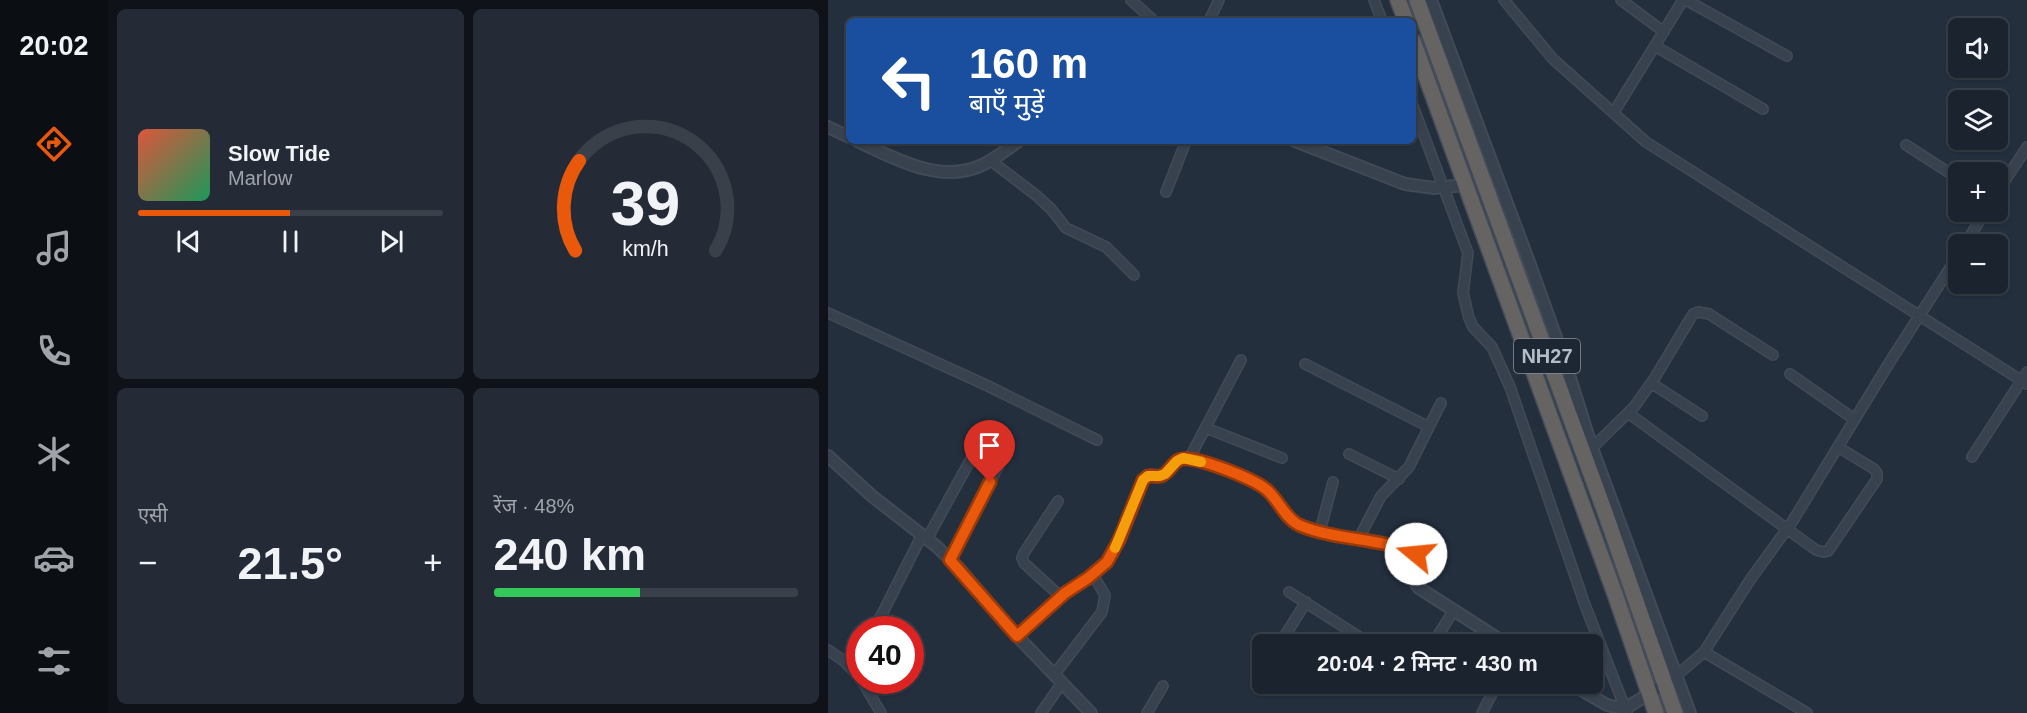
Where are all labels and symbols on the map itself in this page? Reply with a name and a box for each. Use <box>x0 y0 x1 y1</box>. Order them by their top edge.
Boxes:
road number: NH27 <box>1514 339 1580 373</box>
pin <box>964 420 1015 482</box>
position arrow <box>1384 522 1448 586</box>
speed limit sign: 40 <box>846 616 924 694</box>

